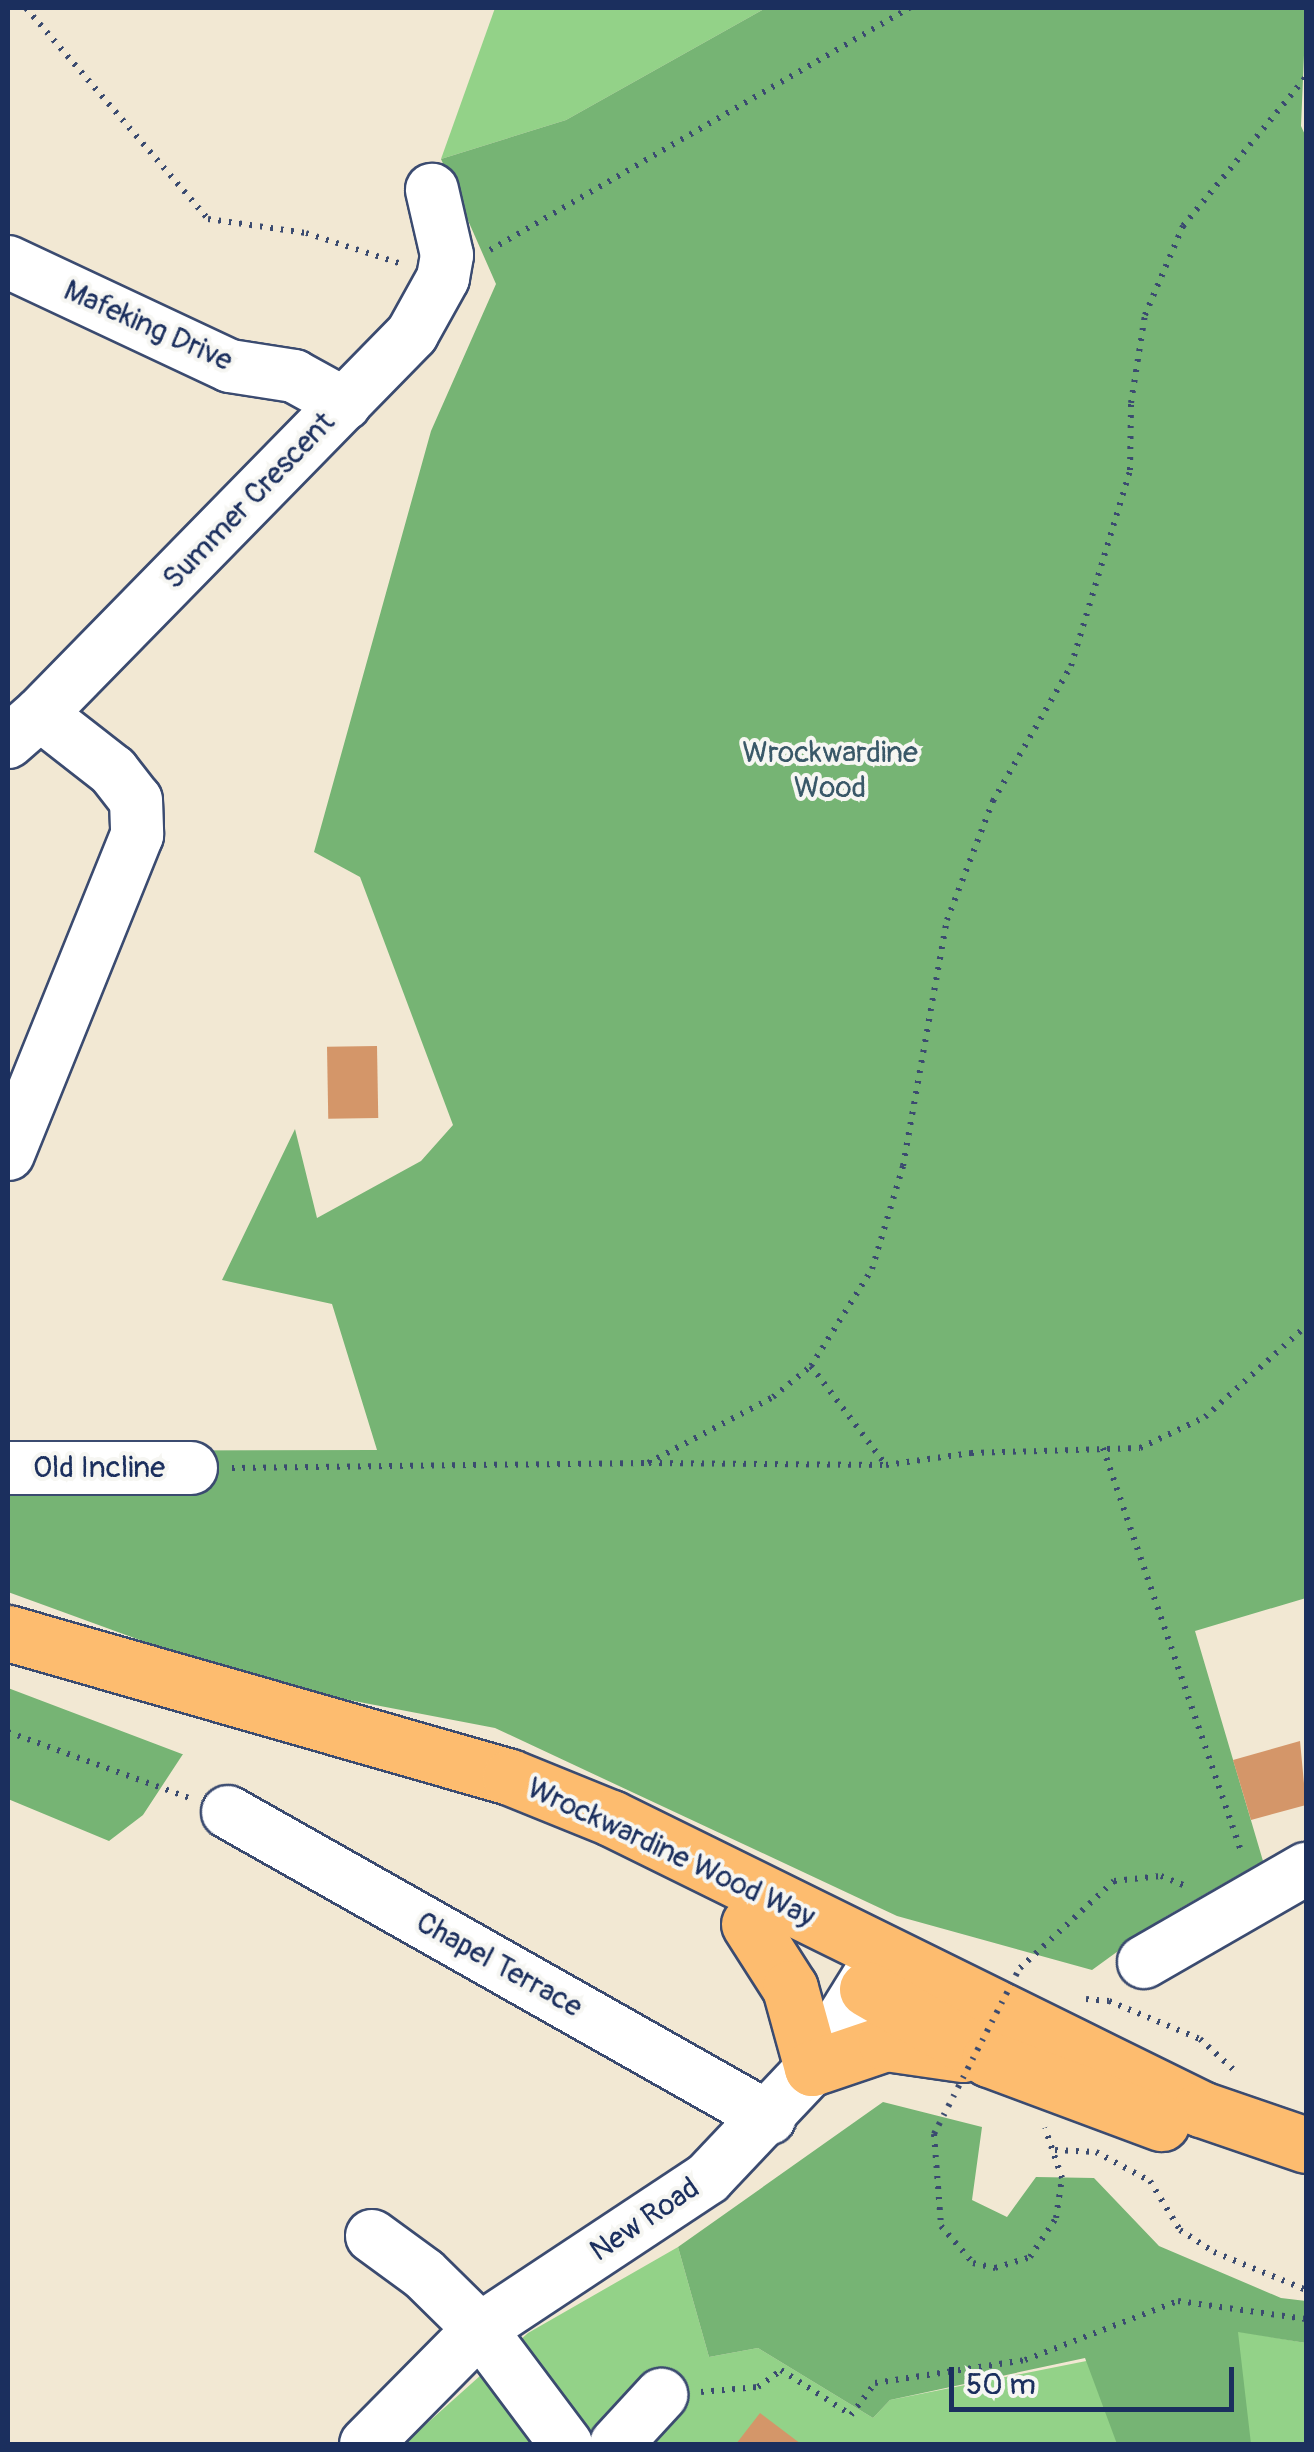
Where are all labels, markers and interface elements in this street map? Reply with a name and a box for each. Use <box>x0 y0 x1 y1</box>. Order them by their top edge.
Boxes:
street label: Mafeking Drive <box>58 273 238 379</box>
street label: Summer Crescent <box>155 405 343 597</box>
park label: Wrockwardine Wood <box>742 735 918 806</box>
street label: Old Incline <box>33 1450 165 1486</box>
street label: Wrockwardine Wood Way <box>521 1770 821 1936</box>
street label: Chapel Terrace <box>410 1905 588 2025</box>
street label: New Road <box>584 2170 706 2270</box>
scale bar <box>954 2347 1239 2409</box>
text: 50 m <box>966 2366 1036 2403</box>

